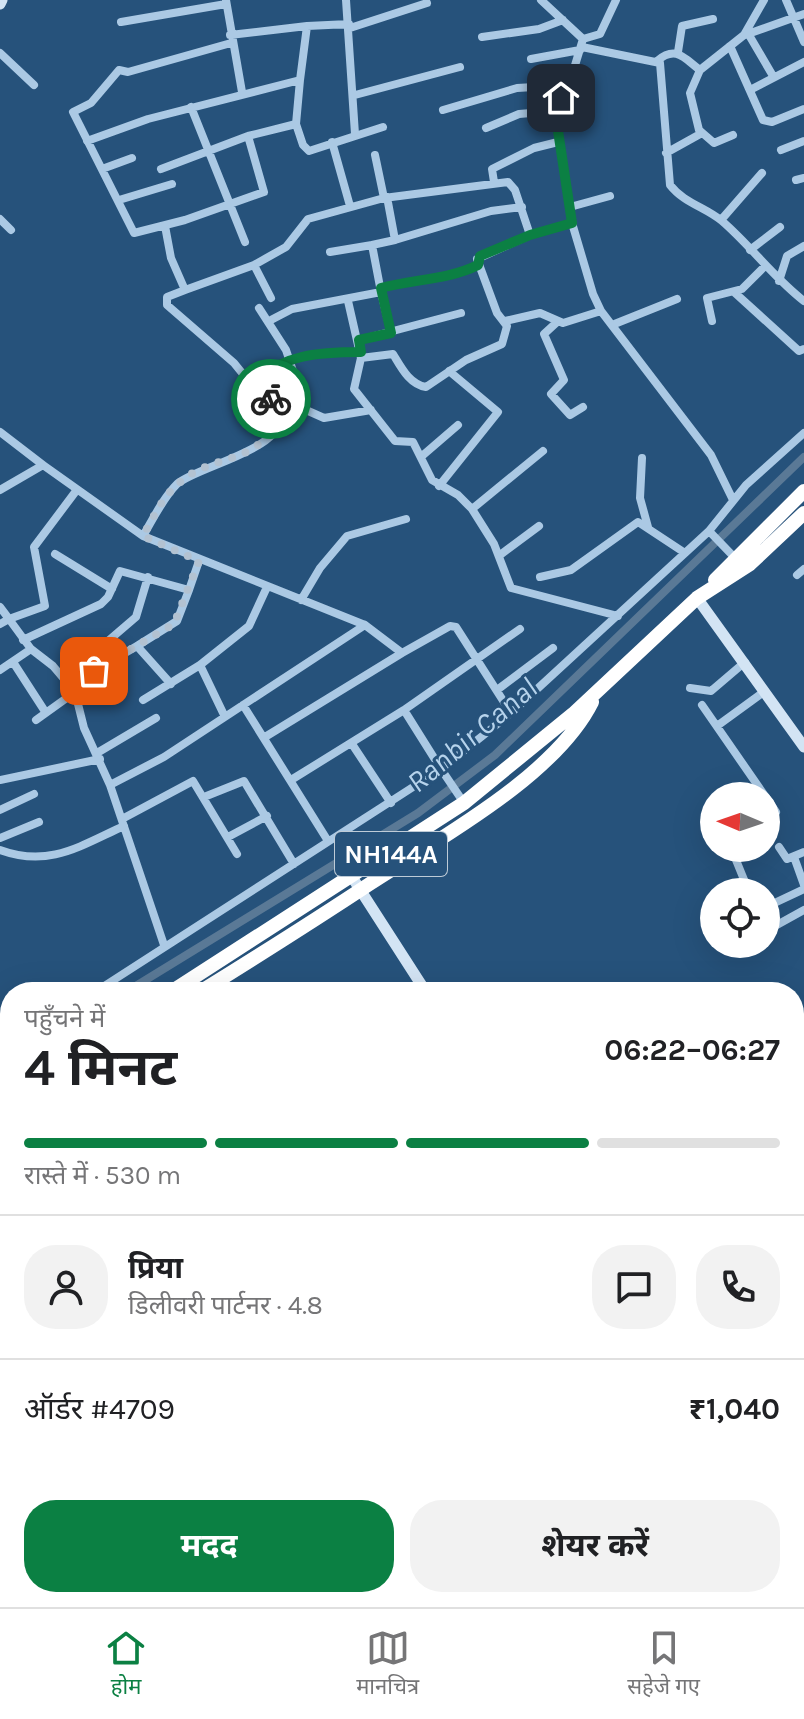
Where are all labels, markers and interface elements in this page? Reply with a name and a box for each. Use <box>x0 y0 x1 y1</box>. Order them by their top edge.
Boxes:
pin <box>527 64 595 132</box>
icon: home <box>539 76 583 120</box>
courier <box>231 359 311 439</box>
icon: bike <box>249 377 293 421</box>
pin <box>60 637 128 705</box>
icon: bag <box>72 649 116 693</box>
water label: Ranbir Canal <box>399 670 545 800</box>
north arrow <box>700 782 780 862</box>
map controls <box>700 782 780 958</box>
road number: NH144A <box>335 832 447 876</box>
button: locate <box>700 878 780 958</box>
text: पहुँचने में <box>24 1003 105 1034</box>
text: 06:22–06:27 <box>604 1032 780 1068</box>
text: 4 मिनट <box>24 1037 177 1098</box>
text: रास्ते में · 530 m <box>24 1160 181 1191</box>
button: person <box>24 1245 108 1329</box>
button: chat <box>592 1245 676 1329</box>
button: phone <box>696 1245 780 1329</box>
text: प्रिया <box>128 1250 183 1286</box>
text: डिलीवरी पार्टनर · 4.8 <box>128 1290 323 1321</box>
text: ऑर्डर #4709 <box>24 1391 175 1427</box>
text: ₹1,040 <box>689 1391 780 1427</box>
button: मदद <box>24 1500 394 1592</box>
button: शेयर करें <box>410 1500 780 1592</box>
tab: होम <box>104 1626 148 1703</box>
tab: मानचित्र <box>356 1626 419 1703</box>
tab: सहेजे गए <box>627 1626 700 1703</box>

